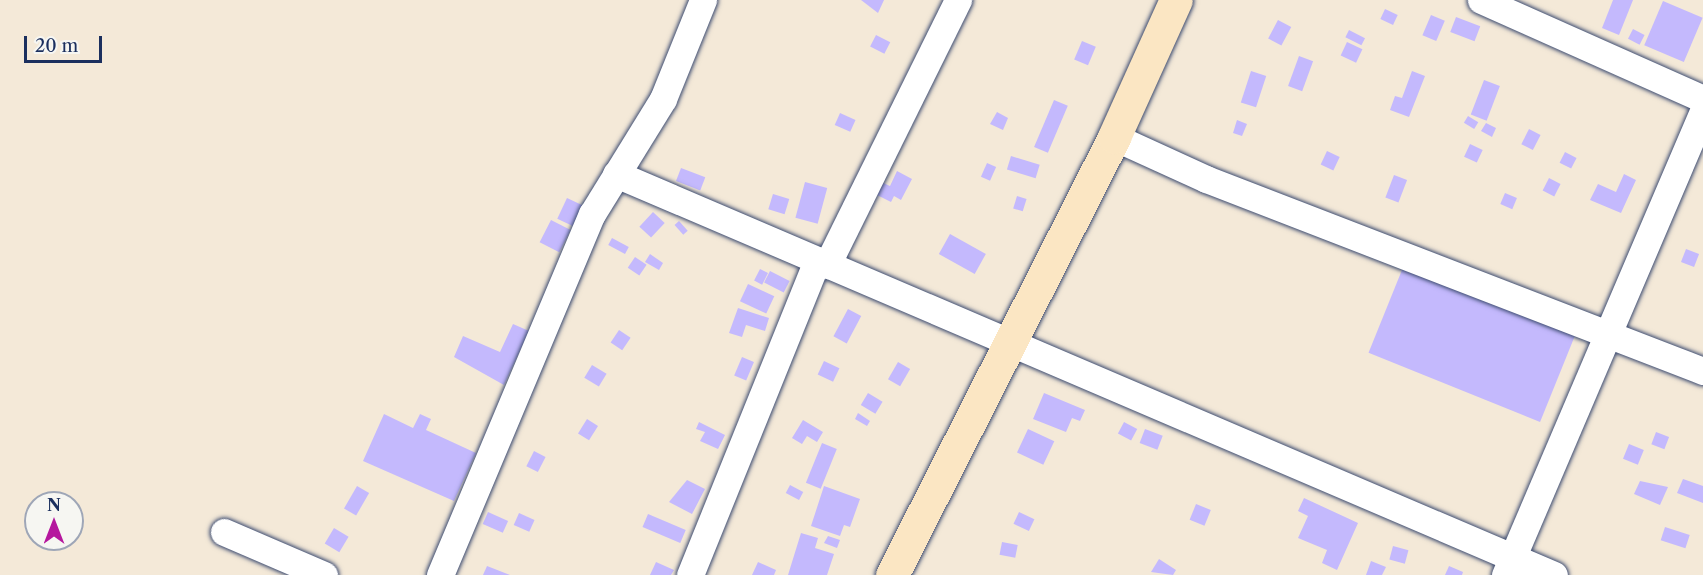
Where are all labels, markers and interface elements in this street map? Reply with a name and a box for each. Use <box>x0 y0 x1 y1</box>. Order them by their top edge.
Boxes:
scale bar <box>27 24 105 62</box>
text: 20 m <box>35 35 78 57</box>
north arrow <box>24 491 84 551</box>
text: N <box>47 495 61 515</box>

